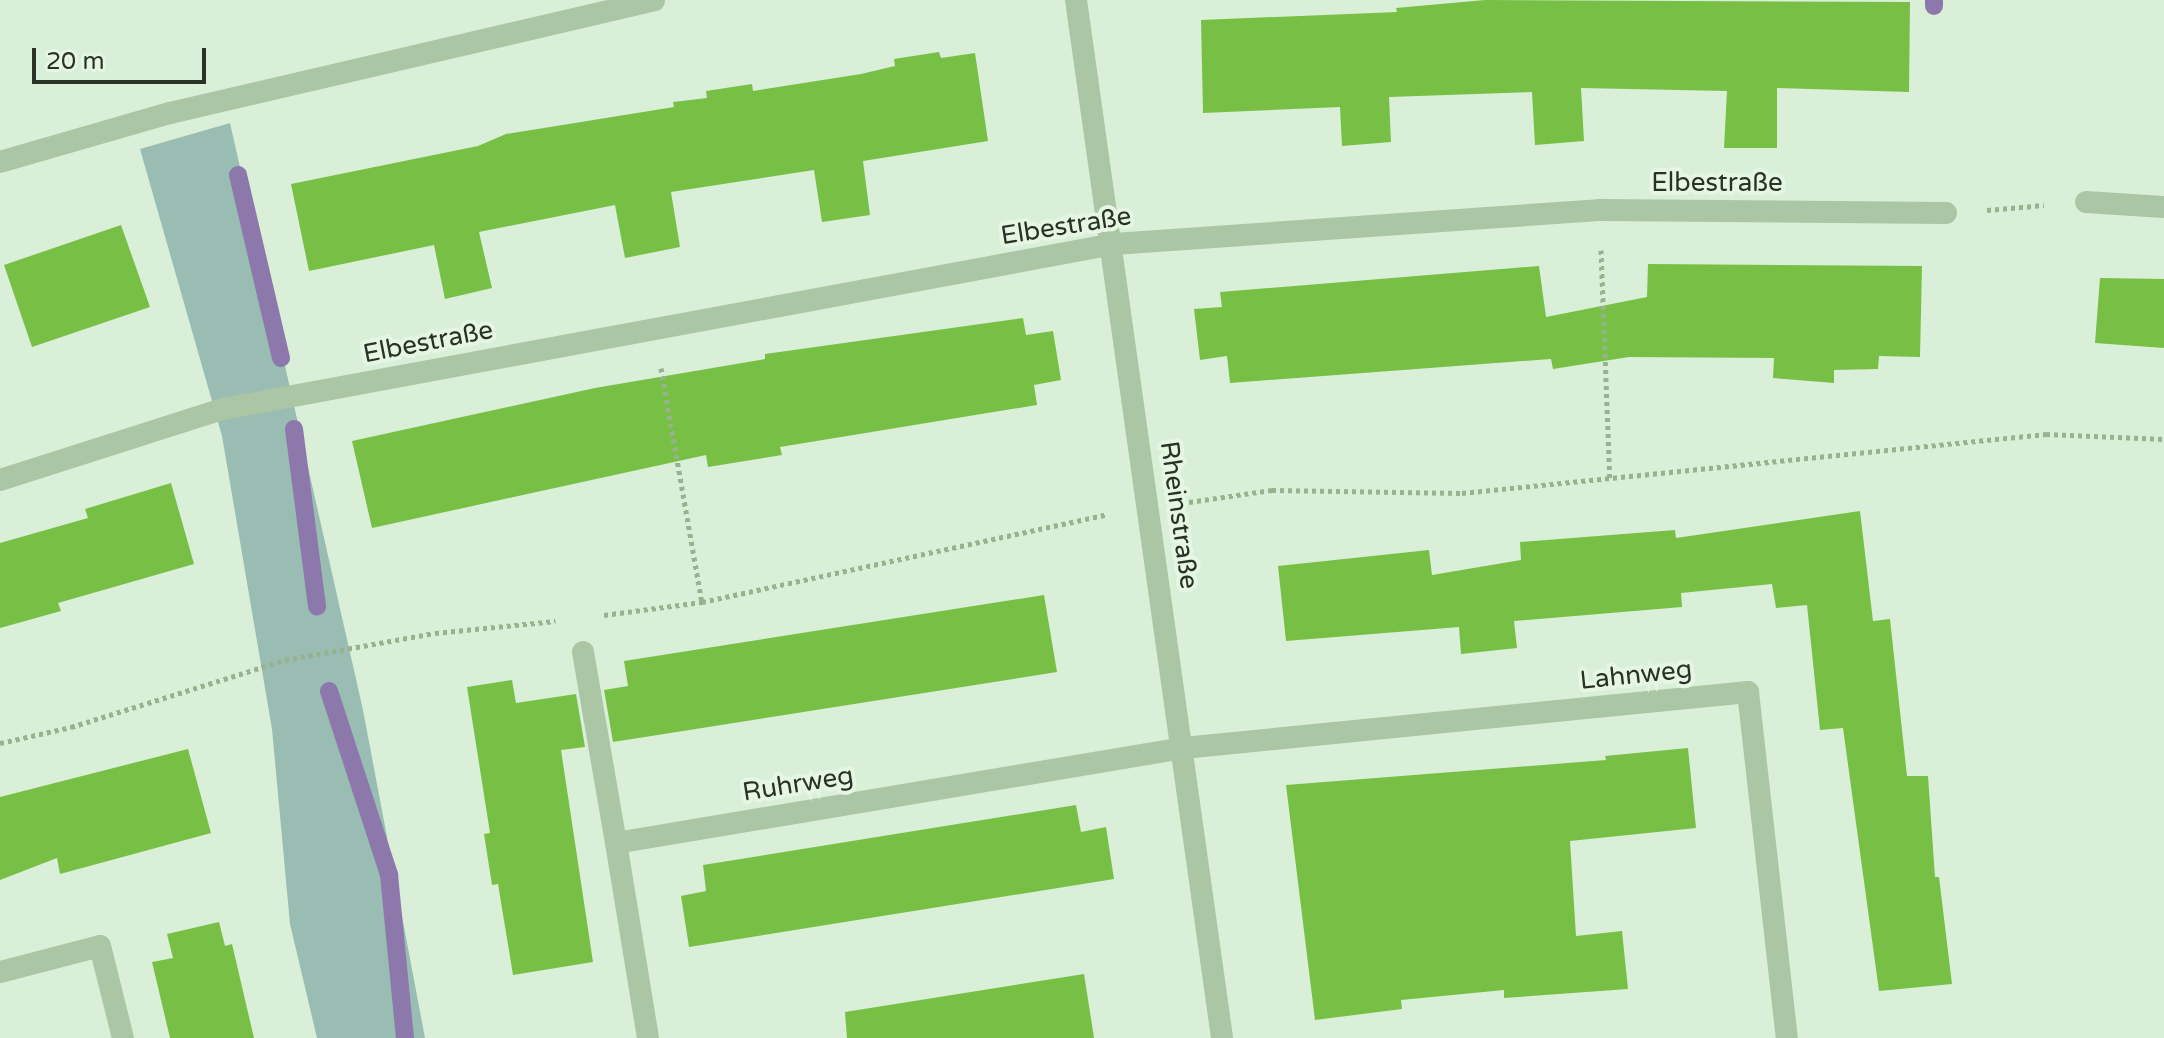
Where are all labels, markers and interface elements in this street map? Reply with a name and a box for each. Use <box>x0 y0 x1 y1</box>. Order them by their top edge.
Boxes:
scale bar <box>36 32 210 82</box>
text: 20 m <box>46 47 104 76</box>
street label: Elbestraße <box>1651 167 1783 199</box>
street label: Elbestraße <box>999 200 1133 252</box>
street label: Elbestraße <box>360 314 496 370</box>
street label: Rheinstraße <box>1153 439 1205 591</box>
street label: Lahnweg <box>1578 654 1694 696</box>
street label: Ruhrweg <box>740 760 856 808</box>

